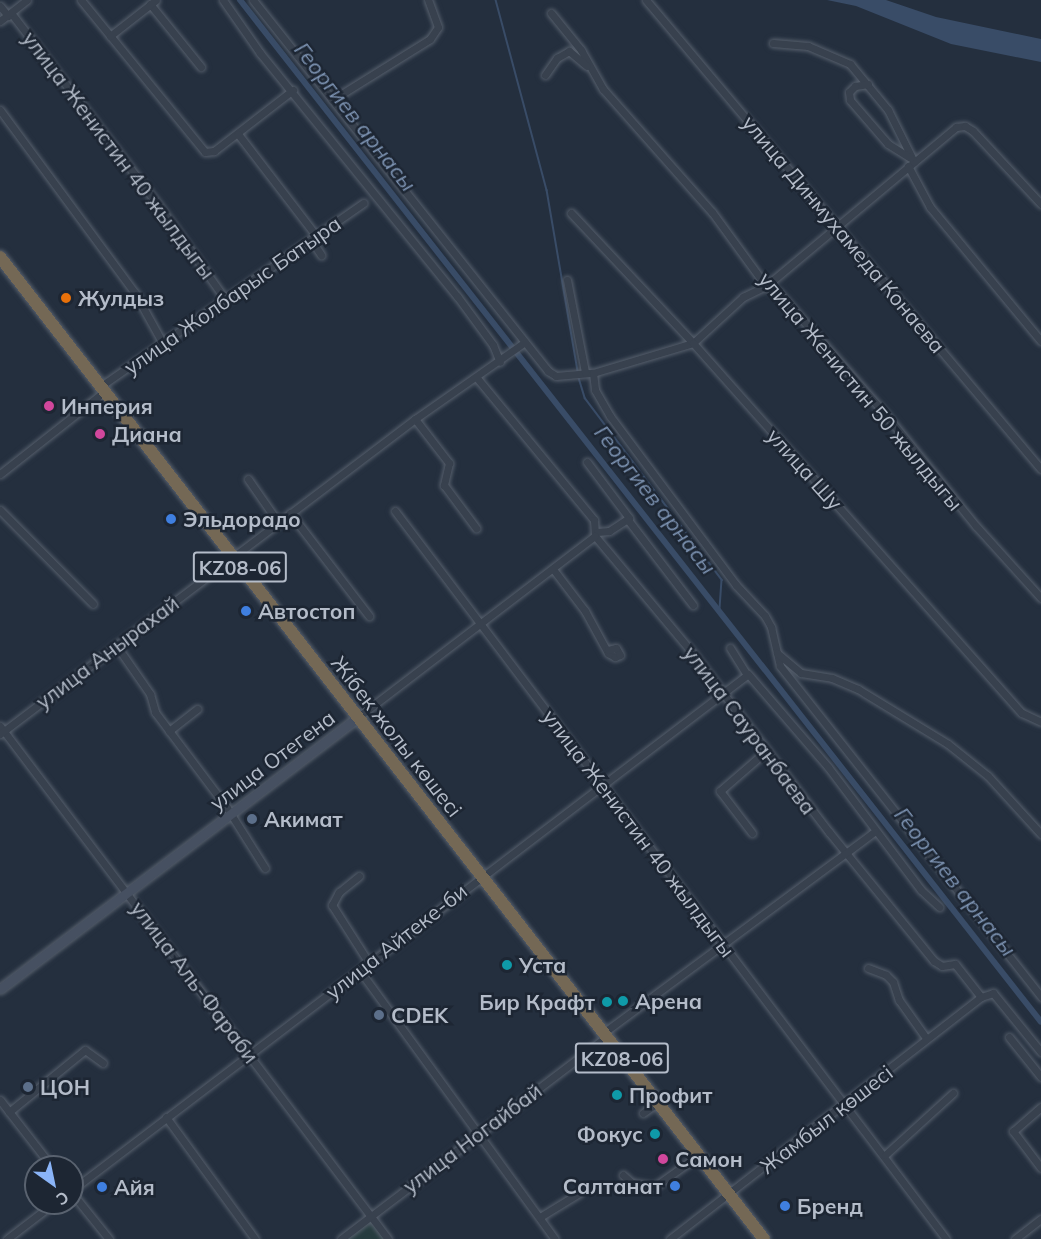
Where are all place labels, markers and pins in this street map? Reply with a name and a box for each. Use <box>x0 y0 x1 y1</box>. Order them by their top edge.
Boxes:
place label: Жулдыз <box>78 285 164 311</box>
marker: Жулдыз <box>59 291 73 305</box>
place label: Инперия <box>61 393 153 419</box>
marker: Инперия <box>42 399 56 413</box>
place label: Диана <box>112 421 182 447</box>
marker: Диана <box>93 427 107 441</box>
place label: Эльдорадо <box>183 506 301 532</box>
marker: Эльдорадо <box>164 512 178 526</box>
place label: Автостоп <box>258 598 355 624</box>
marker: Автостоп <box>239 604 253 618</box>
place label: Акимат <box>264 806 343 832</box>
marker: Акимат <box>245 812 259 826</box>
place label: Уста <box>519 952 566 978</box>
marker: Уста <box>500 958 514 972</box>
place label: Арена <box>635 988 702 1014</box>
place label: Бир Крафт <box>479 989 595 1015</box>
marker: Арена <box>616 994 630 1008</box>
marker: Бир Крафт <box>600 995 614 1009</box>
place label: CDEK <box>391 1002 448 1028</box>
marker: CDEK <box>372 1008 386 1022</box>
place label: ЦОН <box>40 1074 90 1100</box>
marker: ЦОН <box>21 1080 35 1094</box>
place label: Профит <box>629 1082 712 1108</box>
marker: Профит <box>610 1088 624 1102</box>
place label: Фокус <box>577 1121 643 1147</box>
marker: Фокус <box>648 1127 662 1141</box>
place label: Самон <box>675 1146 743 1172</box>
marker: Самон <box>656 1152 670 1166</box>
place label: Салтанат <box>563 1173 663 1199</box>
place label: Айя <box>114 1174 155 1200</box>
marker: Салтанат <box>668 1179 682 1193</box>
marker: Айя <box>95 1180 109 1194</box>
place label: Бренд <box>797 1193 863 1219</box>
marker: Бренд <box>778 1199 792 1213</box>

